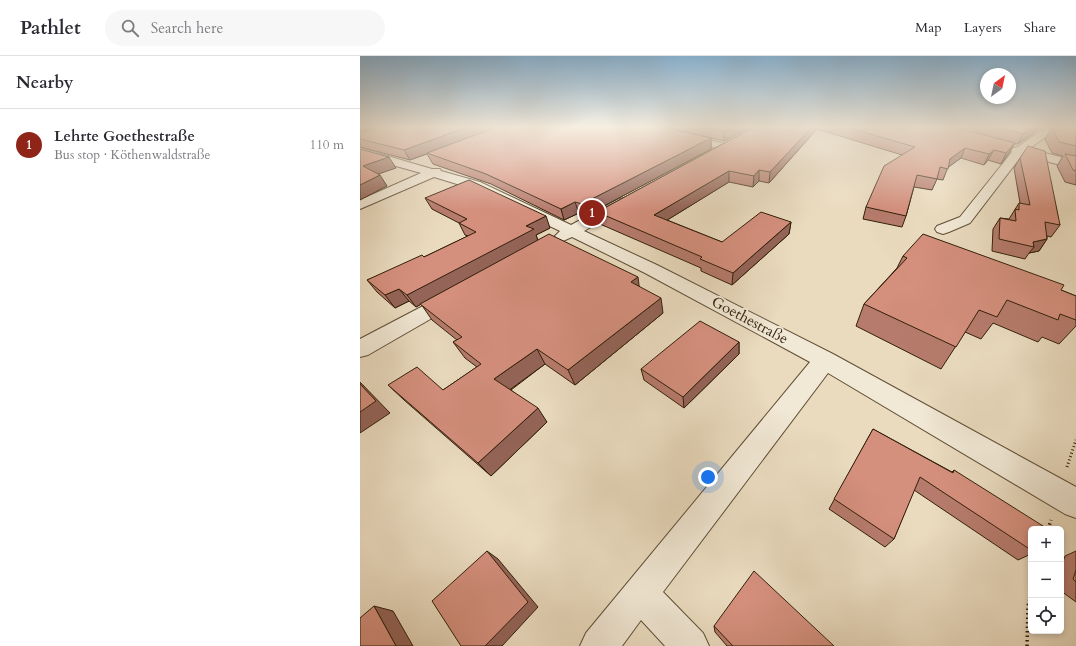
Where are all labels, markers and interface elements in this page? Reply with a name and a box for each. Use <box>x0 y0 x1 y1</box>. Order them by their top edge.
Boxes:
search box <box>105 10 385 46</box>
text: Pathlet <box>20 15 81 41</box>
icon: search <box>119 17 141 39</box>
text: Search here <box>151 18 223 38</box>
text: Map <box>915 18 942 37</box>
text: Layers <box>964 18 1002 37</box>
text: Share <box>1024 18 1056 37</box>
north arrow <box>980 68 1016 104</box>
text: Nearby <box>16 71 73 94</box>
text: Lehrte Goethestraße <box>54 126 195 146</box>
text: 1 <box>26 136 32 154</box>
text: 110 m <box>310 136 344 154</box>
text: Bus stop · Köthenwaldstraße <box>54 146 210 164</box>
pin: 1 <box>579 198 605 228</box>
street label: Goethestraße <box>708 291 792 349</box>
your location <box>698 467 718 487</box>
map controls <box>1028 526 1064 634</box>
button: + <box>1028 526 1064 562</box>
button: − <box>1028 562 1064 598</box>
button: locate <box>1028 598 1064 634</box>

